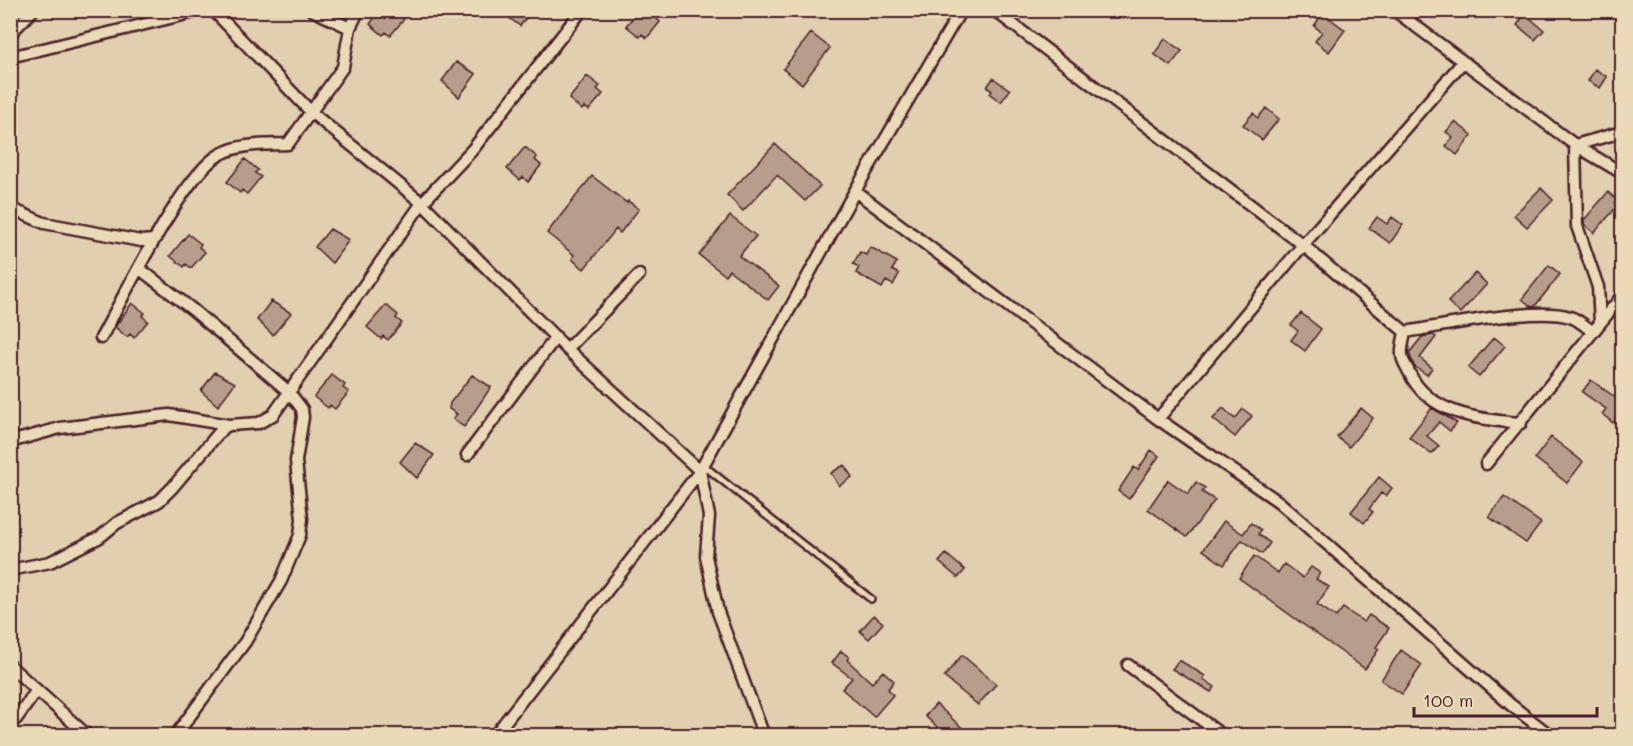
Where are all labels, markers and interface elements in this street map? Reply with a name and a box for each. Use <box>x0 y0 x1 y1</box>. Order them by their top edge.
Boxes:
scale bar <box>1414 680 1597 718</box>
text: 100 m <box>1423 688 1473 712</box>

